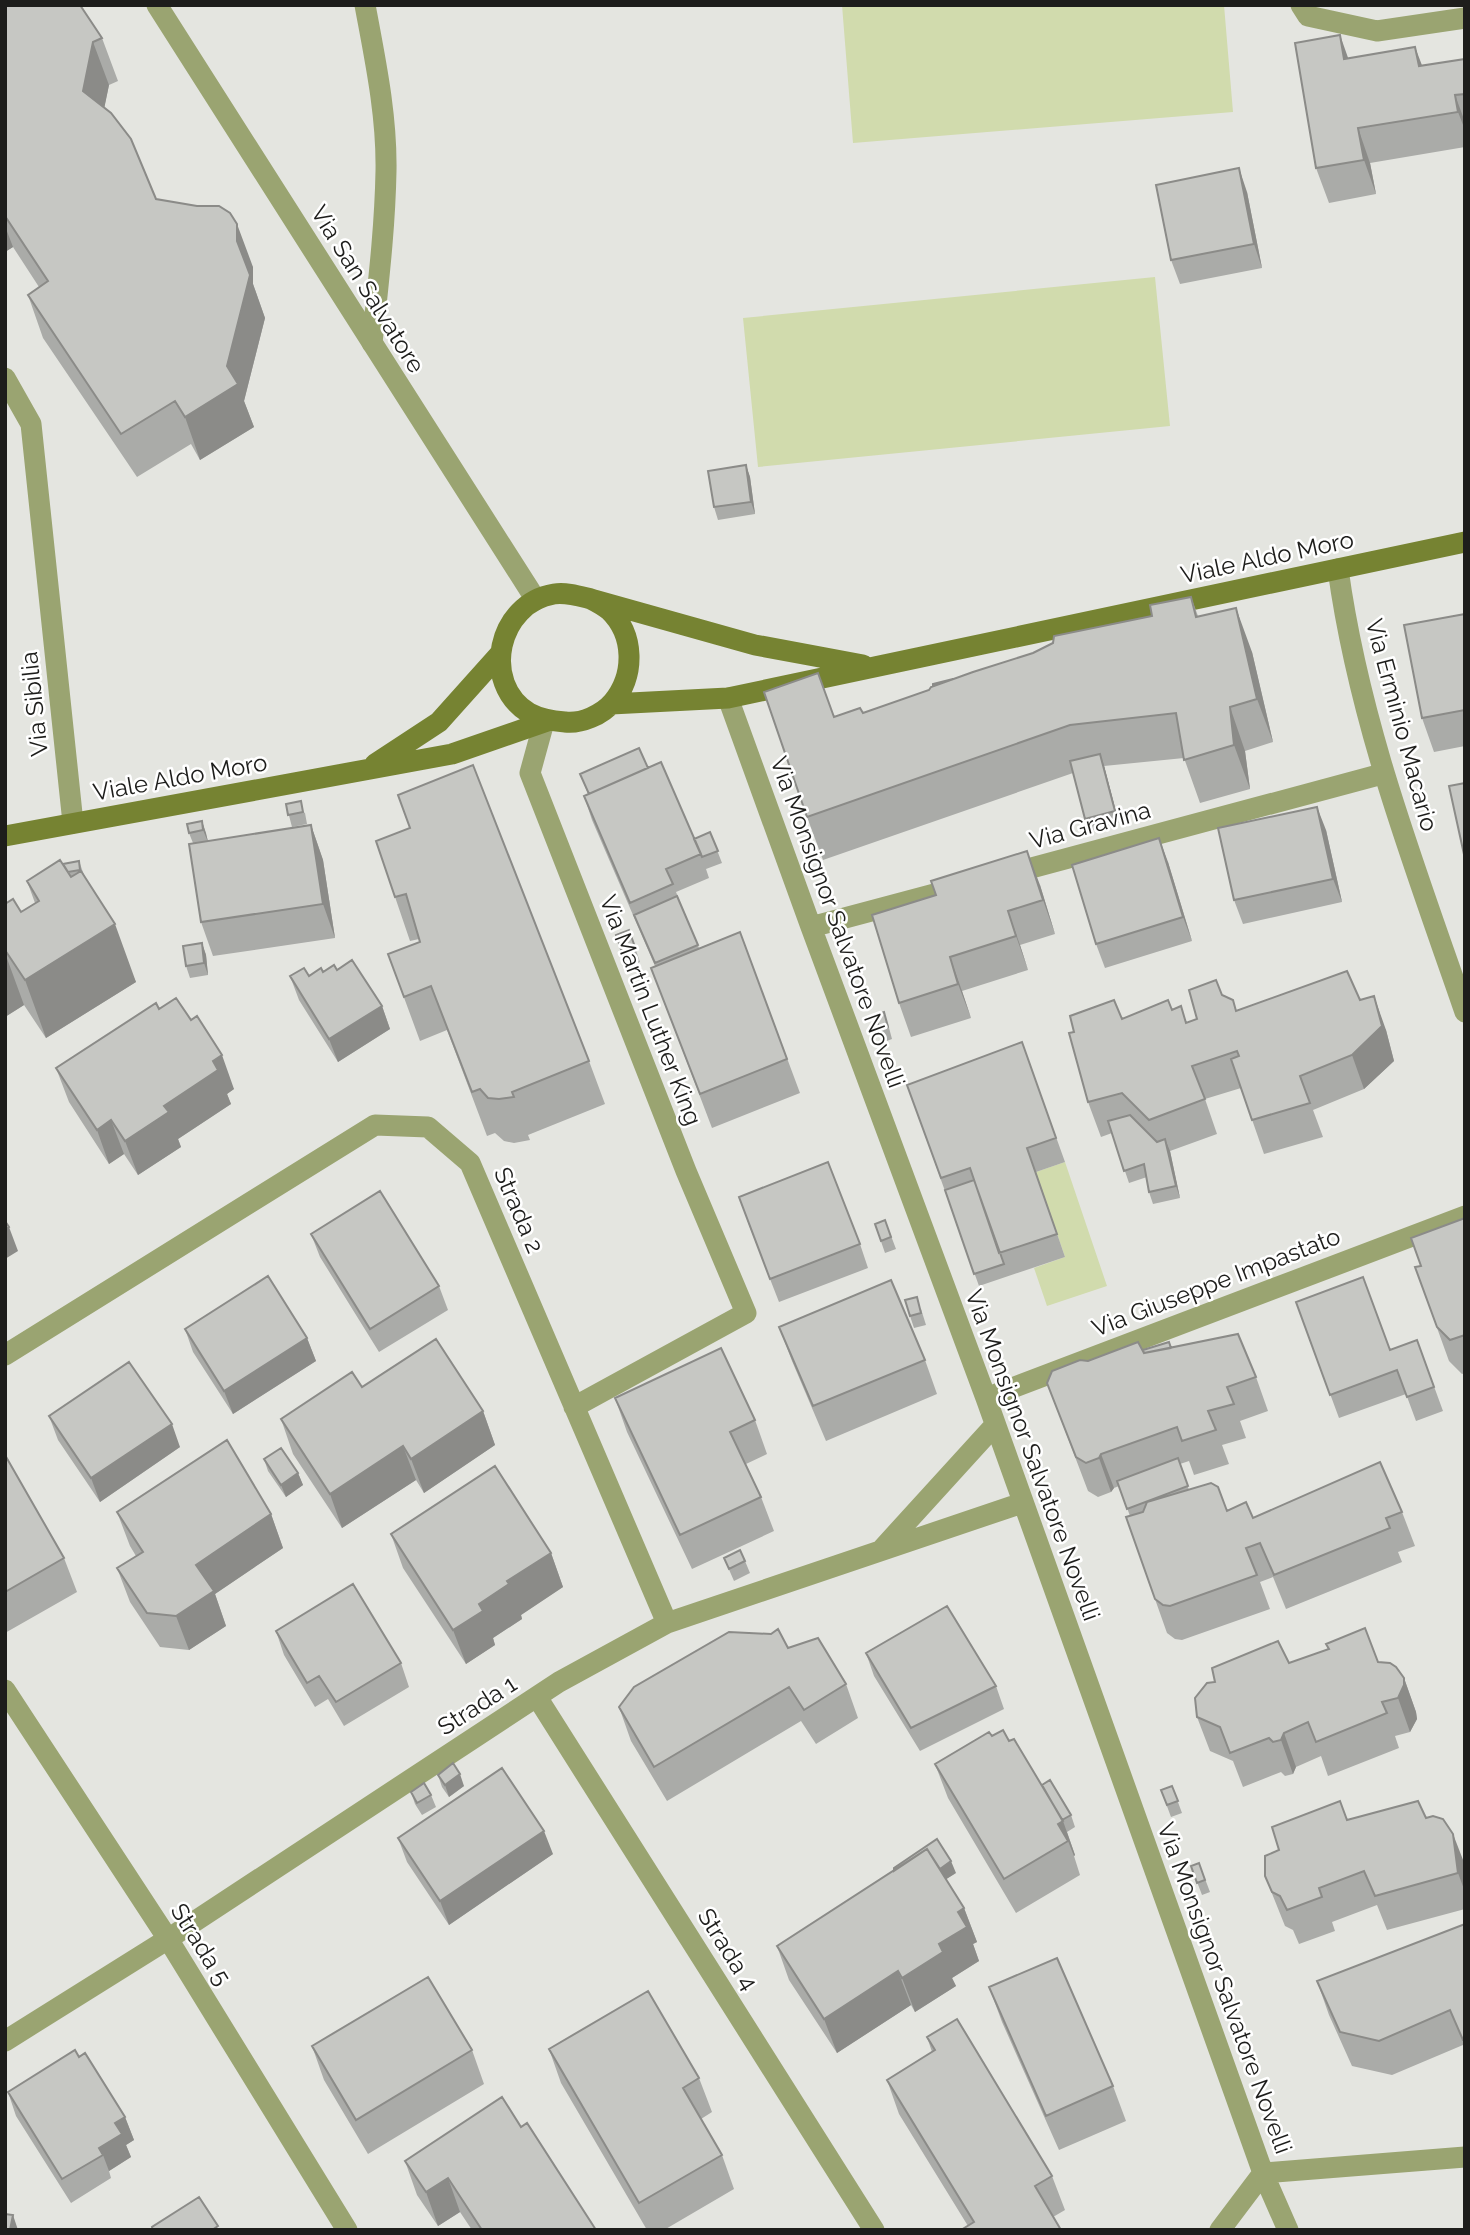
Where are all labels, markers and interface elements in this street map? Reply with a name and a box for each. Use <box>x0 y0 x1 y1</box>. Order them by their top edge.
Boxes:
street label: Via San Salvatore <box>305 200 431 378</box>
street label: Viale Aldo Moro <box>1178 525 1356 589</box>
street label: Via Erminio Macario <box>1360 616 1444 834</box>
street label: Via Sibilia <box>14 650 54 758</box>
street label: Viale Aldo Moro <box>91 747 269 807</box>
street label: Via Monsignor Salvatore Novelli <box>764 752 912 1092</box>
street label: Via Gravina <box>1026 795 1154 855</box>
street label: Via Martin Luther King <box>594 891 708 1129</box>
street label: Strada 2 <box>488 1163 550 1257</box>
street label: Via Giuseppe Impastato <box>1088 1221 1344 1343</box>
street label: Via Monsignor Salvatore Novelli <box>959 1285 1107 1625</box>
street label: Strada 1 <box>432 1669 522 1741</box>
street label: Via Monsignor Salvatore Novelli <box>1151 1818 1299 2158</box>
street label: Strada 5 <box>165 1898 237 1990</box>
street label: Strada 4 <box>692 1903 764 1995</box>

